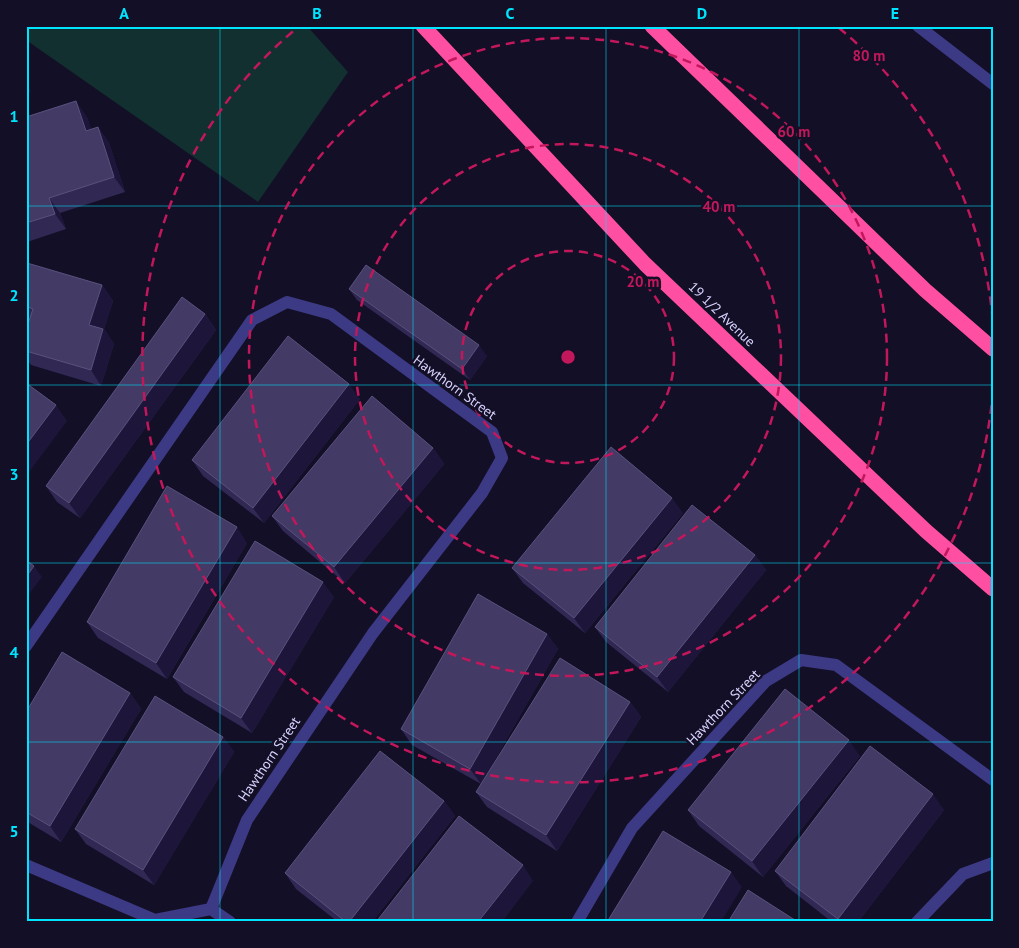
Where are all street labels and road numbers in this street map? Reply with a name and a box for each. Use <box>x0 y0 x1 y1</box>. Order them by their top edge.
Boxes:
street label: 19 1/2 Avenue <box>685 278 759 350</box>
street label: Hawthorn Street <box>410 351 500 423</box>
street label: Hawthorn Street <box>682 665 764 749</box>
street label: Hawthorn Street <box>234 713 304 805</box>

